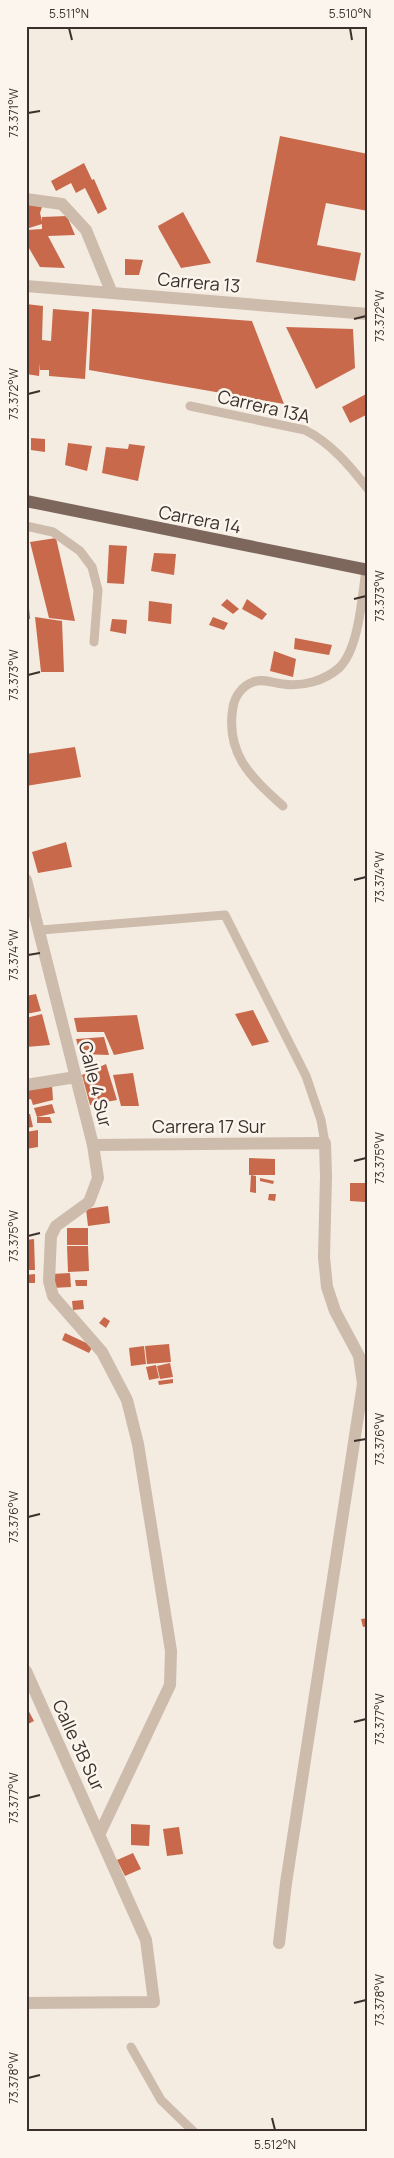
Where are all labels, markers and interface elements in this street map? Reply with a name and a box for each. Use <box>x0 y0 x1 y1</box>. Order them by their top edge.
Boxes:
text: 5.511°N <box>49 5 89 22</box>
text: 5.510°N <box>329 5 371 22</box>
text: 73.371°W <box>5 87 22 138</box>
street label: Carrera 13 <box>157 266 241 298</box>
text: 73.372°W <box>371 289 388 342</box>
text: 73.372°W <box>5 367 22 420</box>
street label: Carrera 13A <box>215 384 313 428</box>
street label: Carrera 14 <box>157 499 243 539</box>
text: 73.373°W <box>371 569 388 622</box>
text: 73.373°W <box>5 648 22 701</box>
text: 73.374°W <box>371 850 388 903</box>
text: 73.374°W <box>5 928 22 981</box>
street label: Calle 4 Sur <box>74 1038 118 1130</box>
street label: Carrera 17 Sur <box>152 1114 266 1138</box>
text: 73.375°W <box>371 1131 388 1184</box>
text: 73.375°W <box>5 1209 22 1262</box>
text: 73.376°W <box>371 1412 388 1465</box>
text: 73.376°W <box>5 1490 22 1543</box>
text: 73.377°W <box>371 1693 388 1745</box>
street label: Calle 3B Sur <box>47 1695 111 1795</box>
text: 73.377°W <box>5 1772 22 1824</box>
text: 73.378°W <box>371 1973 388 2026</box>
text: 73.378°W <box>5 2051 22 2104</box>
text: 5.512°N <box>254 2136 296 2153</box>

